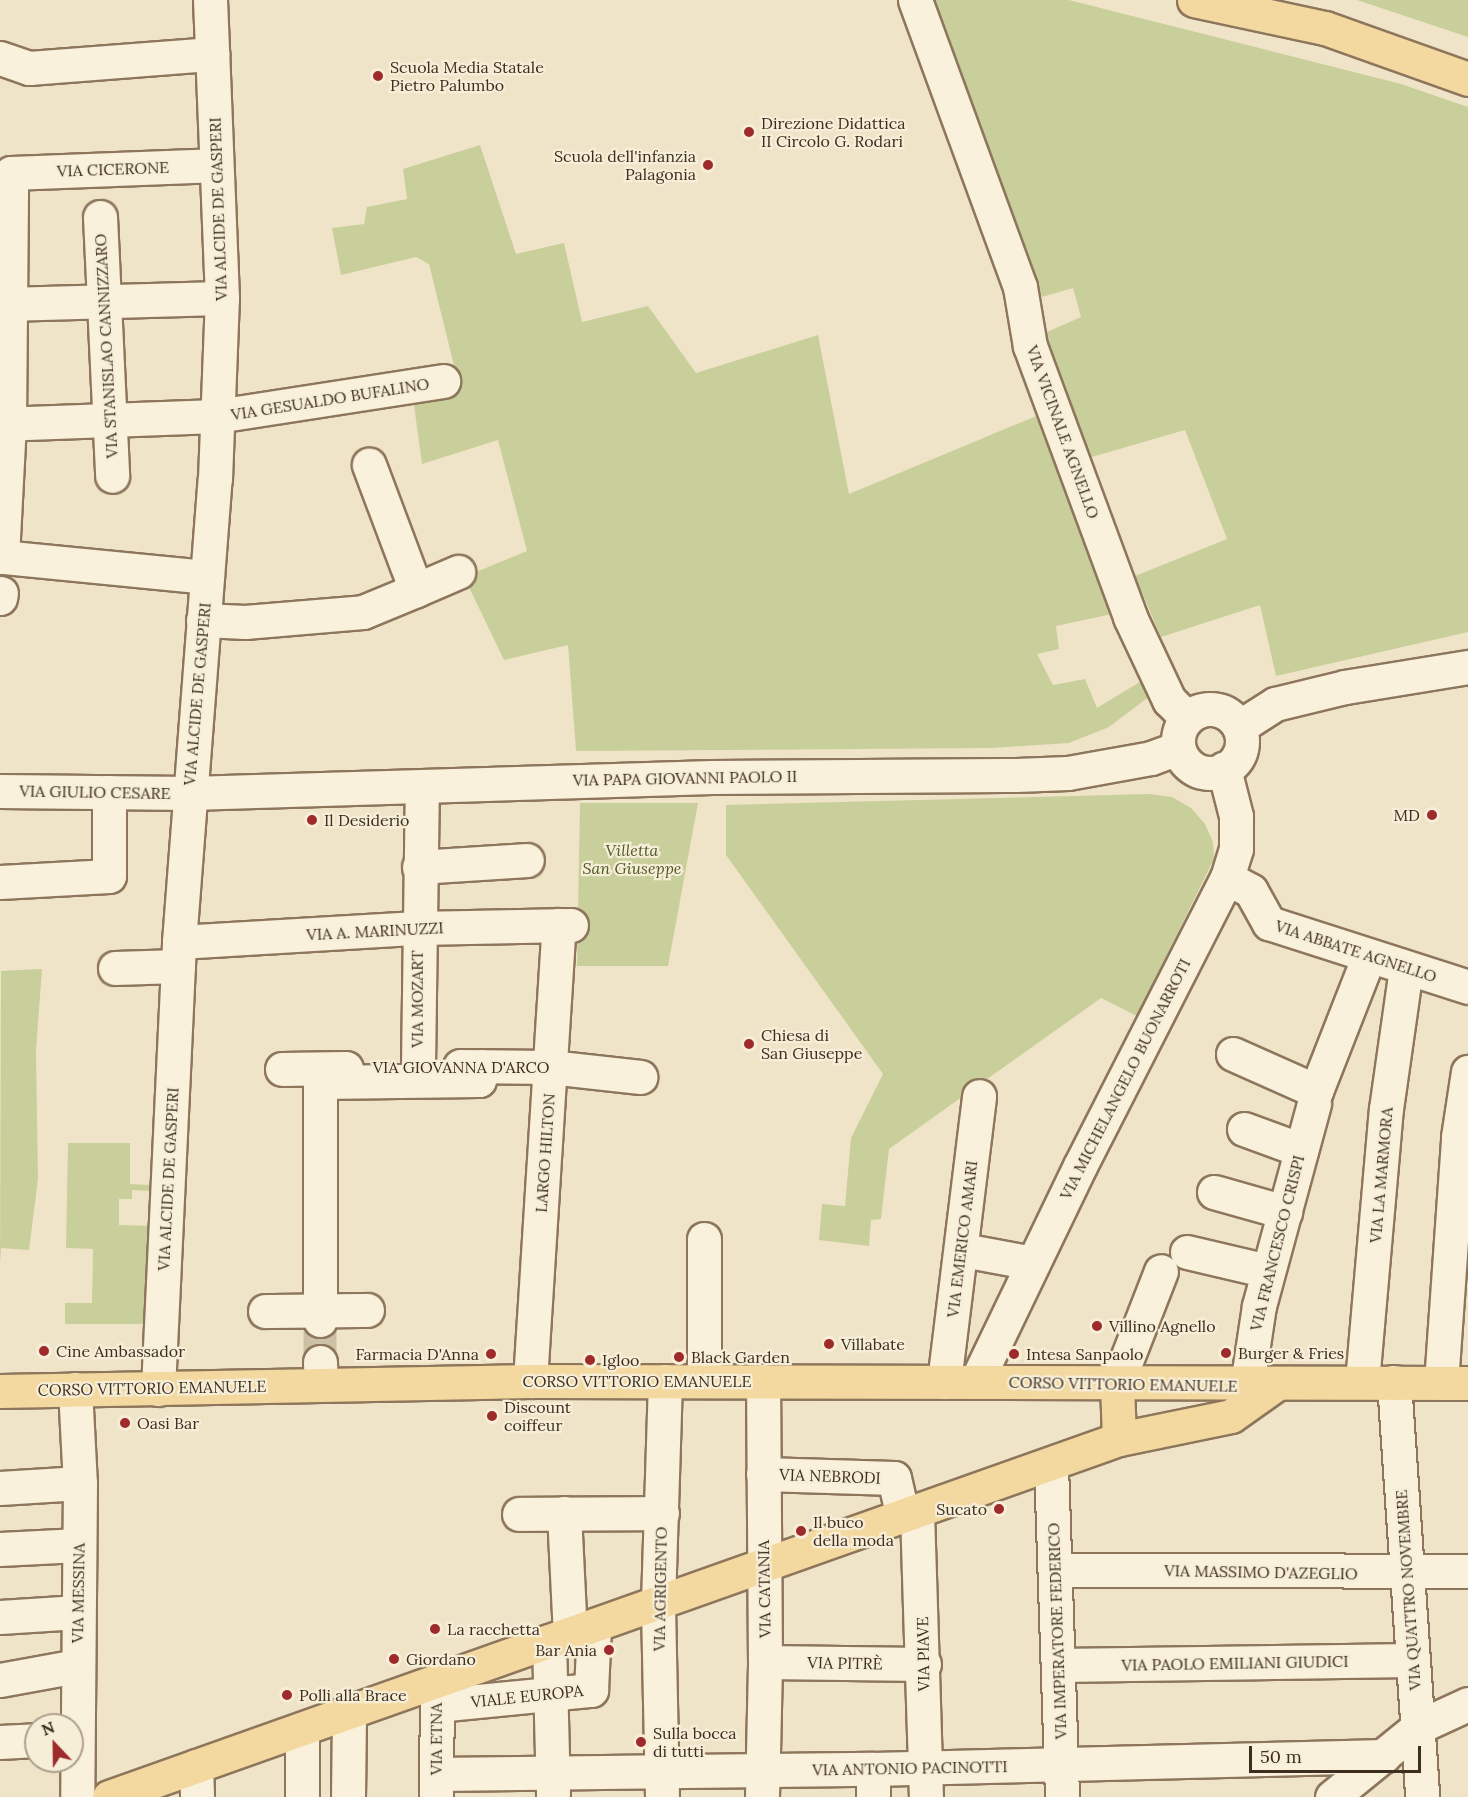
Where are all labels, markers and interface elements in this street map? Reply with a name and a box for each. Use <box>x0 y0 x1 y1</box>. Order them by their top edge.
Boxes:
place label: Scuola Media Statale Pietro Palumbo <box>390 57 544 95</box>
marker: Scuola Media Statale Pietro Palumbo <box>371 69 385 83</box>
place label: Direzione Didattica II Circolo G. Rodari <box>761 113 905 151</box>
street label: VIA ALCIDE DE GASPERI <box>205 117 231 301</box>
marker: Direzione Didattica II Circolo G. Rodari <box>742 125 756 139</box>
place label: Scuola dell'infanzia Palagonia <box>554 146 696 184</box>
street label: VIA CICERONE <box>57 157 169 181</box>
marker: Scuola dell'infanzia Palagonia <box>701 158 715 172</box>
street label: VIA STANISLAO CANNIZZARO <box>91 233 121 459</box>
street label: VIA VICINALE AGNELLO <box>1023 343 1103 521</box>
street label: VIA GESUALDO BUFALINO <box>230 374 430 424</box>
street label: VIA ALCIDE DE GASPERI <box>179 602 215 786</box>
street label: VIA PAPA GIOVANNI PAOLO II <box>573 766 797 790</box>
street label: VIA GIULIO CESARE <box>19 781 171 803</box>
place label: MD <box>1393 805 1420 825</box>
marker: MD <box>1425 808 1439 822</box>
place label: Il Desiderio <box>324 810 409 830</box>
marker: Il Desiderio <box>305 813 319 827</box>
park label: Villetta San Giuseppe <box>583 840 681 878</box>
street label: VIA ABBATE AGNELLO <box>1273 916 1439 986</box>
street label: VIA A. MARINUZZI <box>306 918 444 944</box>
street label: VIA MOZART <box>407 950 427 1048</box>
street label: VIA MICHELANGELO BUONARROTI <box>1056 955 1194 1203</box>
place label: Chiesa di San Giuseppe <box>761 1025 862 1063</box>
marker: Chiesa di San Giuseppe <box>742 1037 756 1051</box>
street label: VIA GIOVANNA D'ARCO <box>373 1057 549 1077</box>
street label: VIA ALCIDE DE GASPERI <box>154 1087 182 1271</box>
street label: LARGO HILTON <box>531 1093 559 1213</box>
street label: VIA LA MARMORA <box>1365 1106 1397 1244</box>
street label: VIA FRANCESCO CRISPI <box>1246 1153 1308 1333</box>
street label: VIA EMERICO AMARI <box>943 1159 981 1319</box>
place label: Villino Agnello <box>1109 1316 1215 1336</box>
marker: Villino Agnello <box>1090 1319 1104 1333</box>
place label: Villabate <box>841 1334 905 1354</box>
marker: Villabate <box>822 1337 836 1351</box>
place label: Cine Ambassador <box>56 1341 185 1361</box>
place label: Burger & Fries <box>1238 1343 1344 1363</box>
marker: Cine Ambassador <box>37 1344 51 1358</box>
place label: Farmacia D'Anna <box>355 1344 479 1364</box>
place label: Intesa Sanpaolo <box>1026 1344 1143 1364</box>
marker: Burger & Fries <box>1219 1346 1233 1360</box>
marker: Farmacia D'Anna <box>484 1347 498 1361</box>
place label: Black Garden <box>691 1347 790 1367</box>
marker: Intesa Sanpaolo <box>1007 1347 1021 1361</box>
place label: Igloo <box>602 1350 639 1370</box>
marker: Black Garden <box>672 1350 686 1364</box>
marker: Igloo <box>583 1353 597 1367</box>
street label: CORSO VITTORIO EMANUELE <box>523 1371 751 1391</box>
street label: CORSO VITTORIO EMANUELE <box>1008 1372 1238 1396</box>
street label: CORSO VITTORIO EMANUELE <box>37 1376 267 1400</box>
place label: Discount coiffeur <box>504 1397 571 1435</box>
marker: Discount coiffeur <box>485 1409 499 1423</box>
place label: Oasi Bar <box>137 1413 199 1433</box>
marker: Oasi Bar <box>118 1416 132 1430</box>
street label: VIA NEBRODI <box>779 1465 881 1487</box>
street label: VIA QUATTRO NOVEMBRE <box>1391 1489 1425 1691</box>
place label: Sucato <box>936 1499 987 1519</box>
marker: Sucato <box>992 1502 1006 1516</box>
place label: Il buco della moda <box>813 1512 894 1550</box>
street label: VIA IMPERATORE FEDERICO <box>1044 1522 1070 1740</box>
marker: Il buco della moda <box>794 1524 808 1538</box>
street label: VIA AGRIGENTO <box>649 1527 671 1651</box>
street label: VIA CATANIA <box>754 1540 774 1638</box>
street label: VIA MESSINA <box>68 1543 88 1643</box>
street label: VIA MASSIMO D'AZEGLIO <box>1164 1561 1358 1583</box>
street label: VIA PIAVE <box>913 1616 933 1692</box>
place label: La racchetta <box>447 1619 540 1639</box>
marker: La racchetta <box>428 1622 442 1636</box>
place label: Bar Ania <box>535 1640 597 1660</box>
marker: Bar Ania <box>602 1643 616 1657</box>
place label: Giordano <box>406 1649 476 1669</box>
street label: VIA PAOLO EMILIANI GIUDICI <box>1121 1651 1349 1675</box>
marker: Giordano <box>387 1652 401 1666</box>
street label: VIA PITRÈ <box>807 1653 883 1673</box>
street label: VIALE EUROPA <box>470 1681 584 1711</box>
place label: Polli alla Brace <box>299 1685 407 1705</box>
marker: Polli alla Brace <box>280 1688 294 1702</box>
street label: VIA ETNA <box>426 1703 446 1775</box>
north arrow <box>24 1713 84 1773</box>
text: N <box>39 1717 57 1740</box>
place label: Sulla bocca di tutti <box>653 1723 737 1761</box>
scale bar <box>1252 1734 1424 1772</box>
marker: Sulla bocca di tutti <box>634 1735 648 1749</box>
text: 50 m <box>1260 1745 1302 1768</box>
street label: VIA ANTONIO PACINOTTI <box>812 1757 1008 1779</box>

